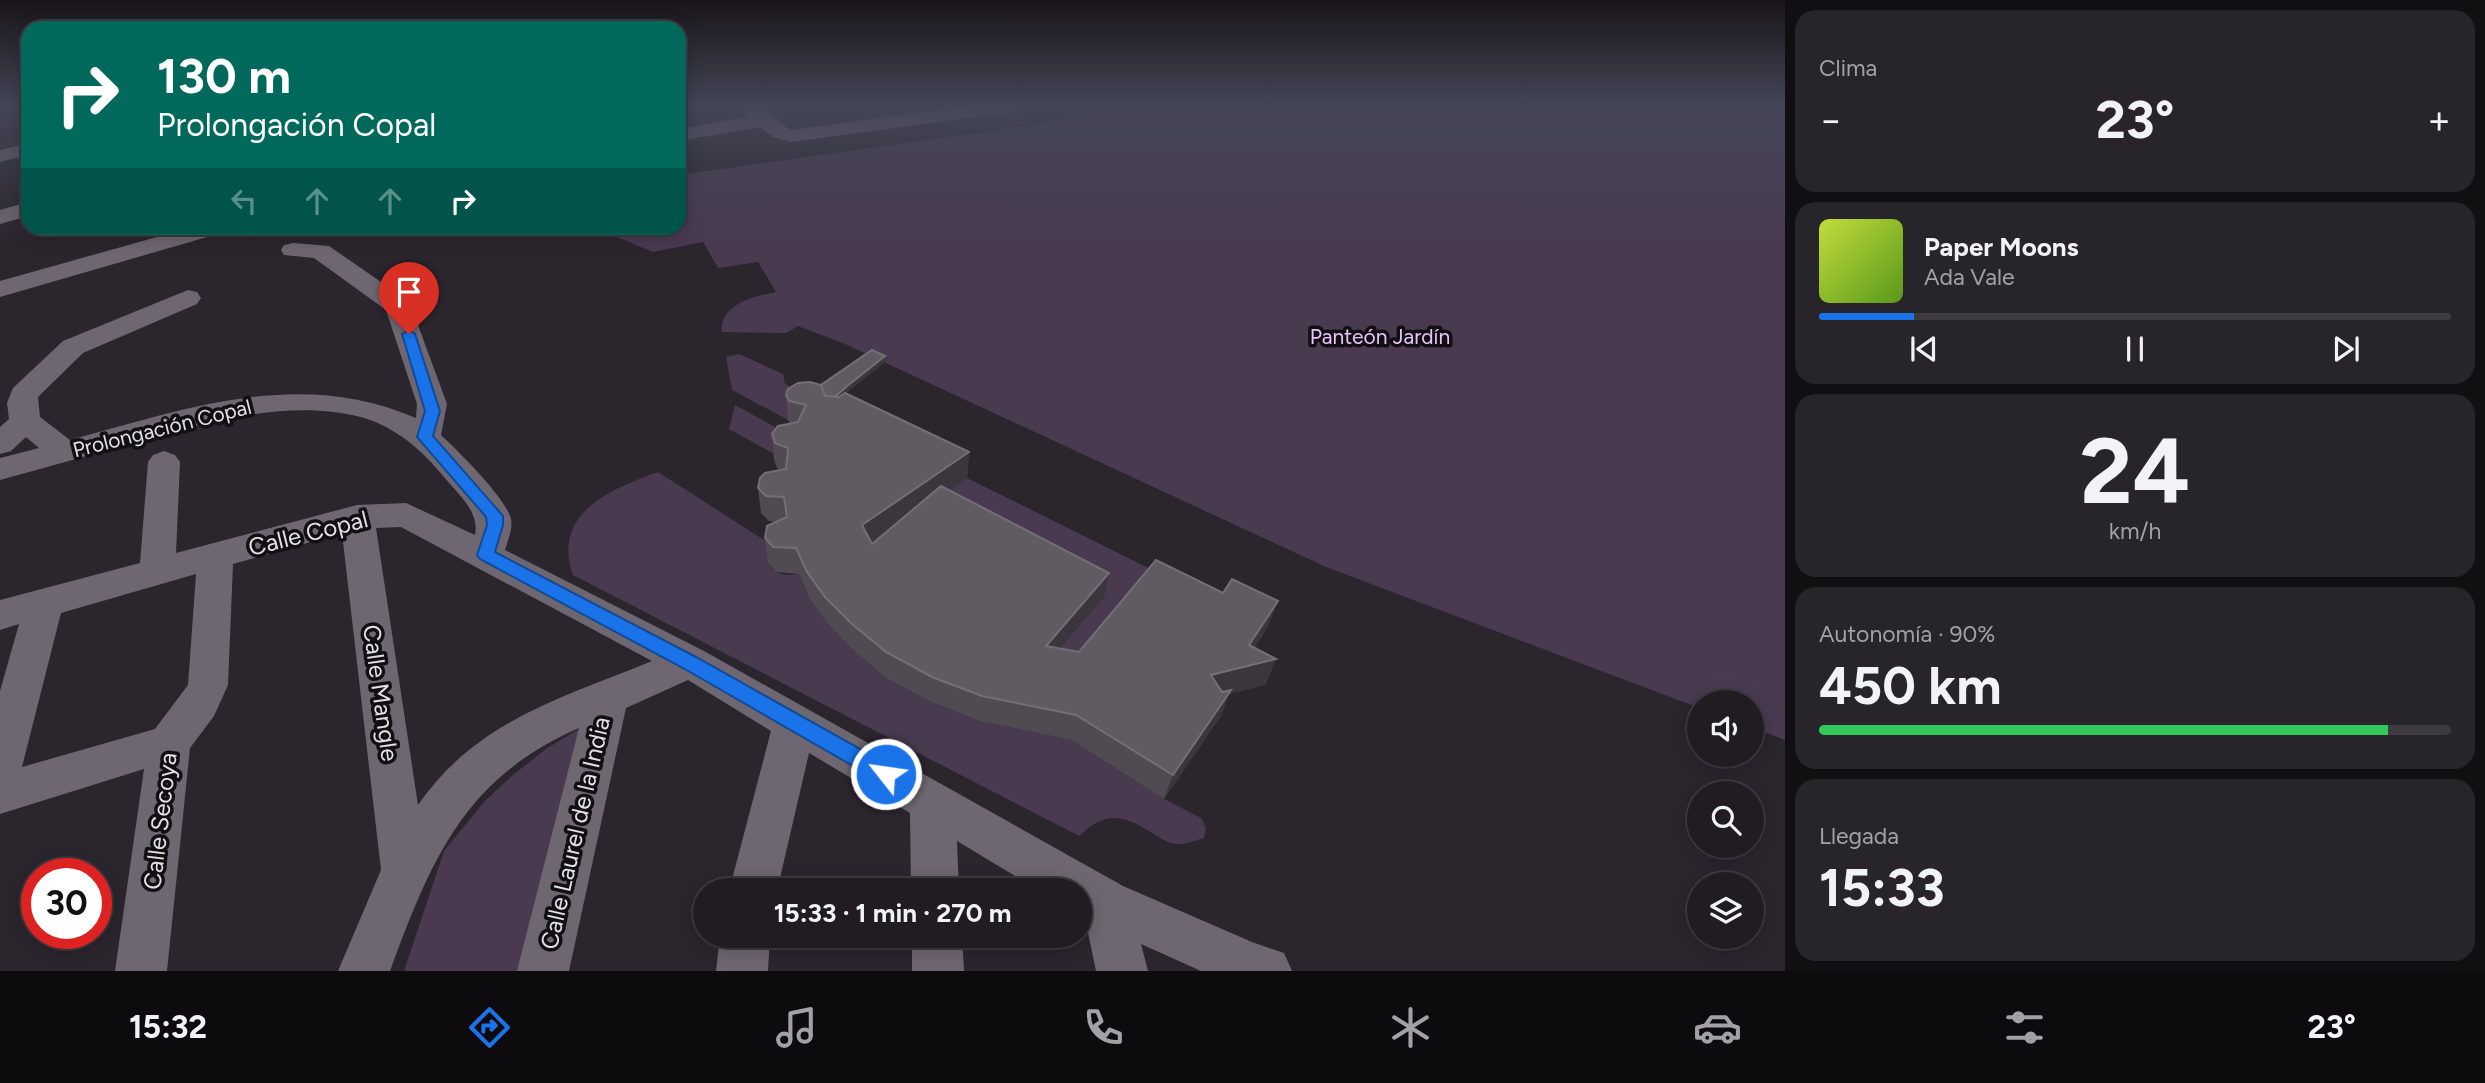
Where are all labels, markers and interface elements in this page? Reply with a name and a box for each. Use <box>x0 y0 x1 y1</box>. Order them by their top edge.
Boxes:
text: 130 m <box>157 46 291 105</box>
icon: right <box>42 49 133 140</box>
text: Clima <box>1819 54 1877 82</box>
text: 23° <box>2096 89 2174 151</box>
text: − <box>1819 97 1843 143</box>
text: + <box>2427 97 2451 143</box>
text: Prolongación Copal <box>157 106 436 144</box>
icon: left <box>225 182 263 220</box>
icon: ahead <box>298 182 336 220</box>
icon: ahead <box>371 182 409 220</box>
icon: right <box>444 182 482 220</box>
text: Paper Moons <box>1924 231 2079 263</box>
pin <box>379 262 439 334</box>
text: Ada Vale <box>1924 263 2015 291</box>
icon: arrive <box>390 273 428 311</box>
park label: Panteón Jardín <box>1310 324 1450 349</box>
icon: previous <box>1905 330 1943 368</box>
icon: pause <box>2116 330 2154 368</box>
icon: next <box>2327 330 2365 368</box>
street label: Prolongación Copal <box>70 394 254 462</box>
text: 24 <box>2080 417 2190 526</box>
street label: Calle Copal <box>245 504 371 562</box>
text: km/h <box>2109 517 2161 545</box>
text: Autonomía · 90% <box>1819 620 1995 648</box>
street label: Calle Mangle <box>357 623 405 763</box>
text: 450 km <box>1819 655 2002 717</box>
map controls <box>1687 690 1764 949</box>
button: sound <box>1687 690 1764 767</box>
street label: Calle Laurel de la India <box>534 714 616 952</box>
position arrow <box>849 737 923 811</box>
street label: Calle Secoya <box>137 751 183 891</box>
button: search <box>1687 781 1764 858</box>
text: Llegada <box>1819 822 1899 850</box>
text: 15:33 <box>1819 857 1945 919</box>
speed limit sign: 30 <box>21 858 112 949</box>
button: layers <box>1687 872 1764 949</box>
text: 15:33 · 1 min · 270 m <box>774 897 1011 929</box>
icon: directions <box>465 1003 514 1052</box>
icon: music <box>772 1003 821 1052</box>
icon: phone <box>1079 1003 1128 1052</box>
icon: climate <box>1386 1003 1435 1052</box>
icon: car <box>1693 1003 1742 1052</box>
icon: filters <box>2000 1003 2049 1052</box>
text: 15:32 <box>129 1008 207 1046</box>
text: 23° <box>2308 1008 2356 1046</box>

